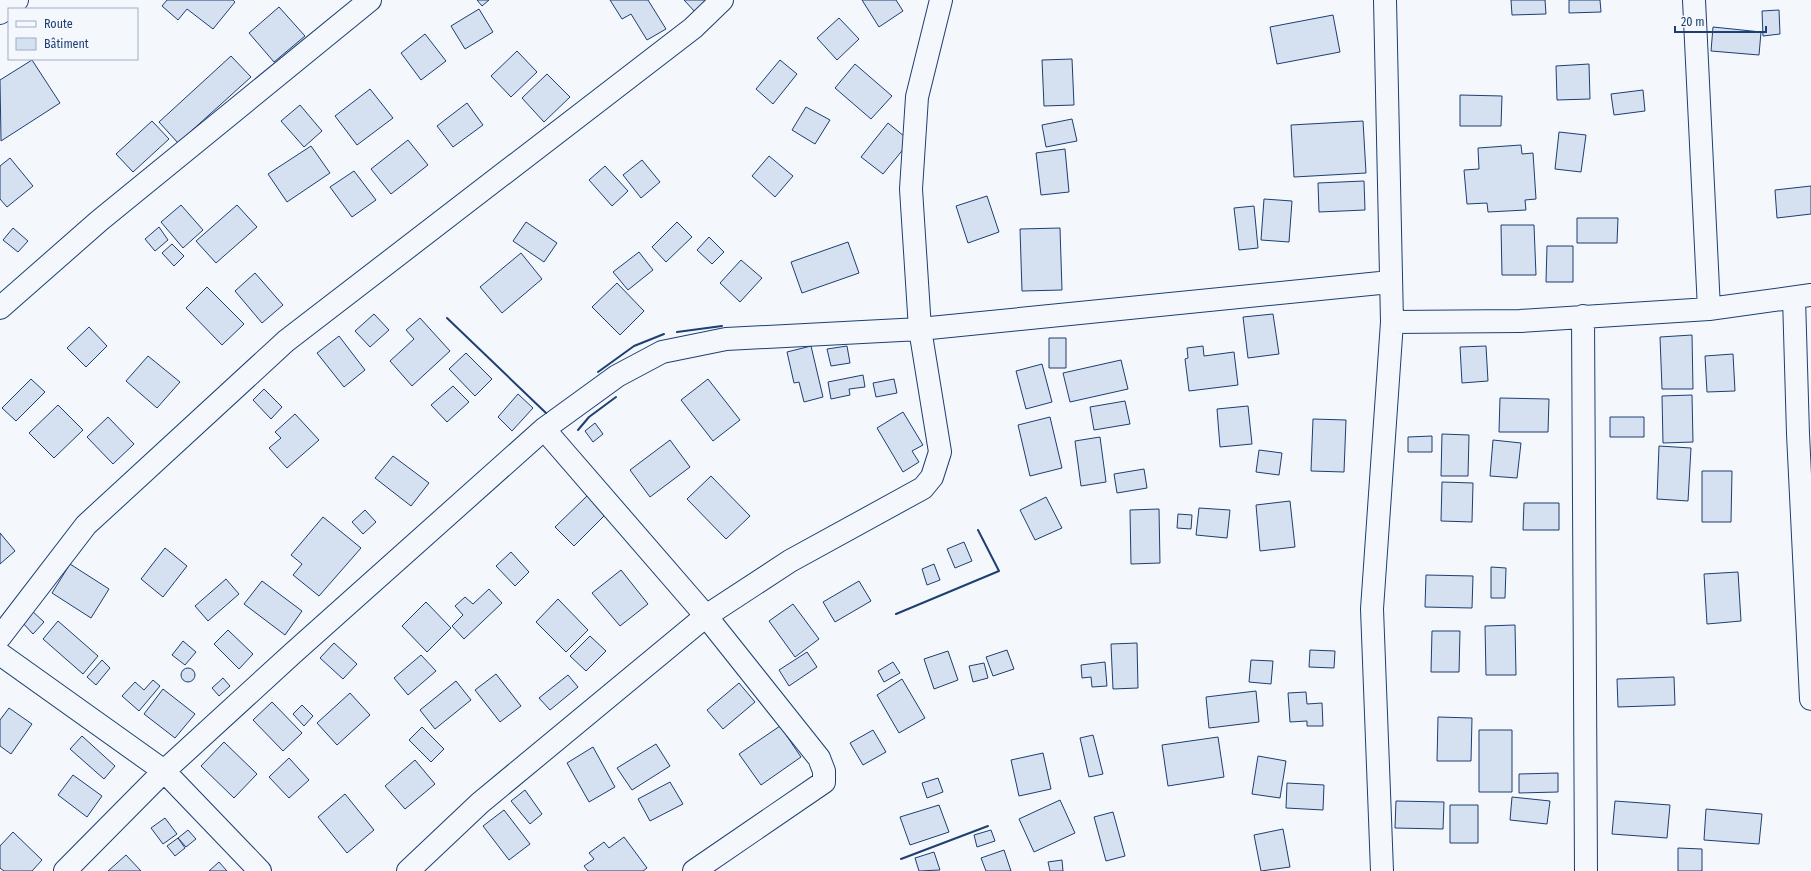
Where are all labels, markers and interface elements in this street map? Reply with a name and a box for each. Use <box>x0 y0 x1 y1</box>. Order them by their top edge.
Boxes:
legend <box>8 8 138 60</box>
scale bar <box>1675 8 1766 34</box>
text: 20 m <box>1681 15 1705 29</box>
text: Route <box>44 17 73 31</box>
text: Bâtiment <box>44 37 89 51</box>

